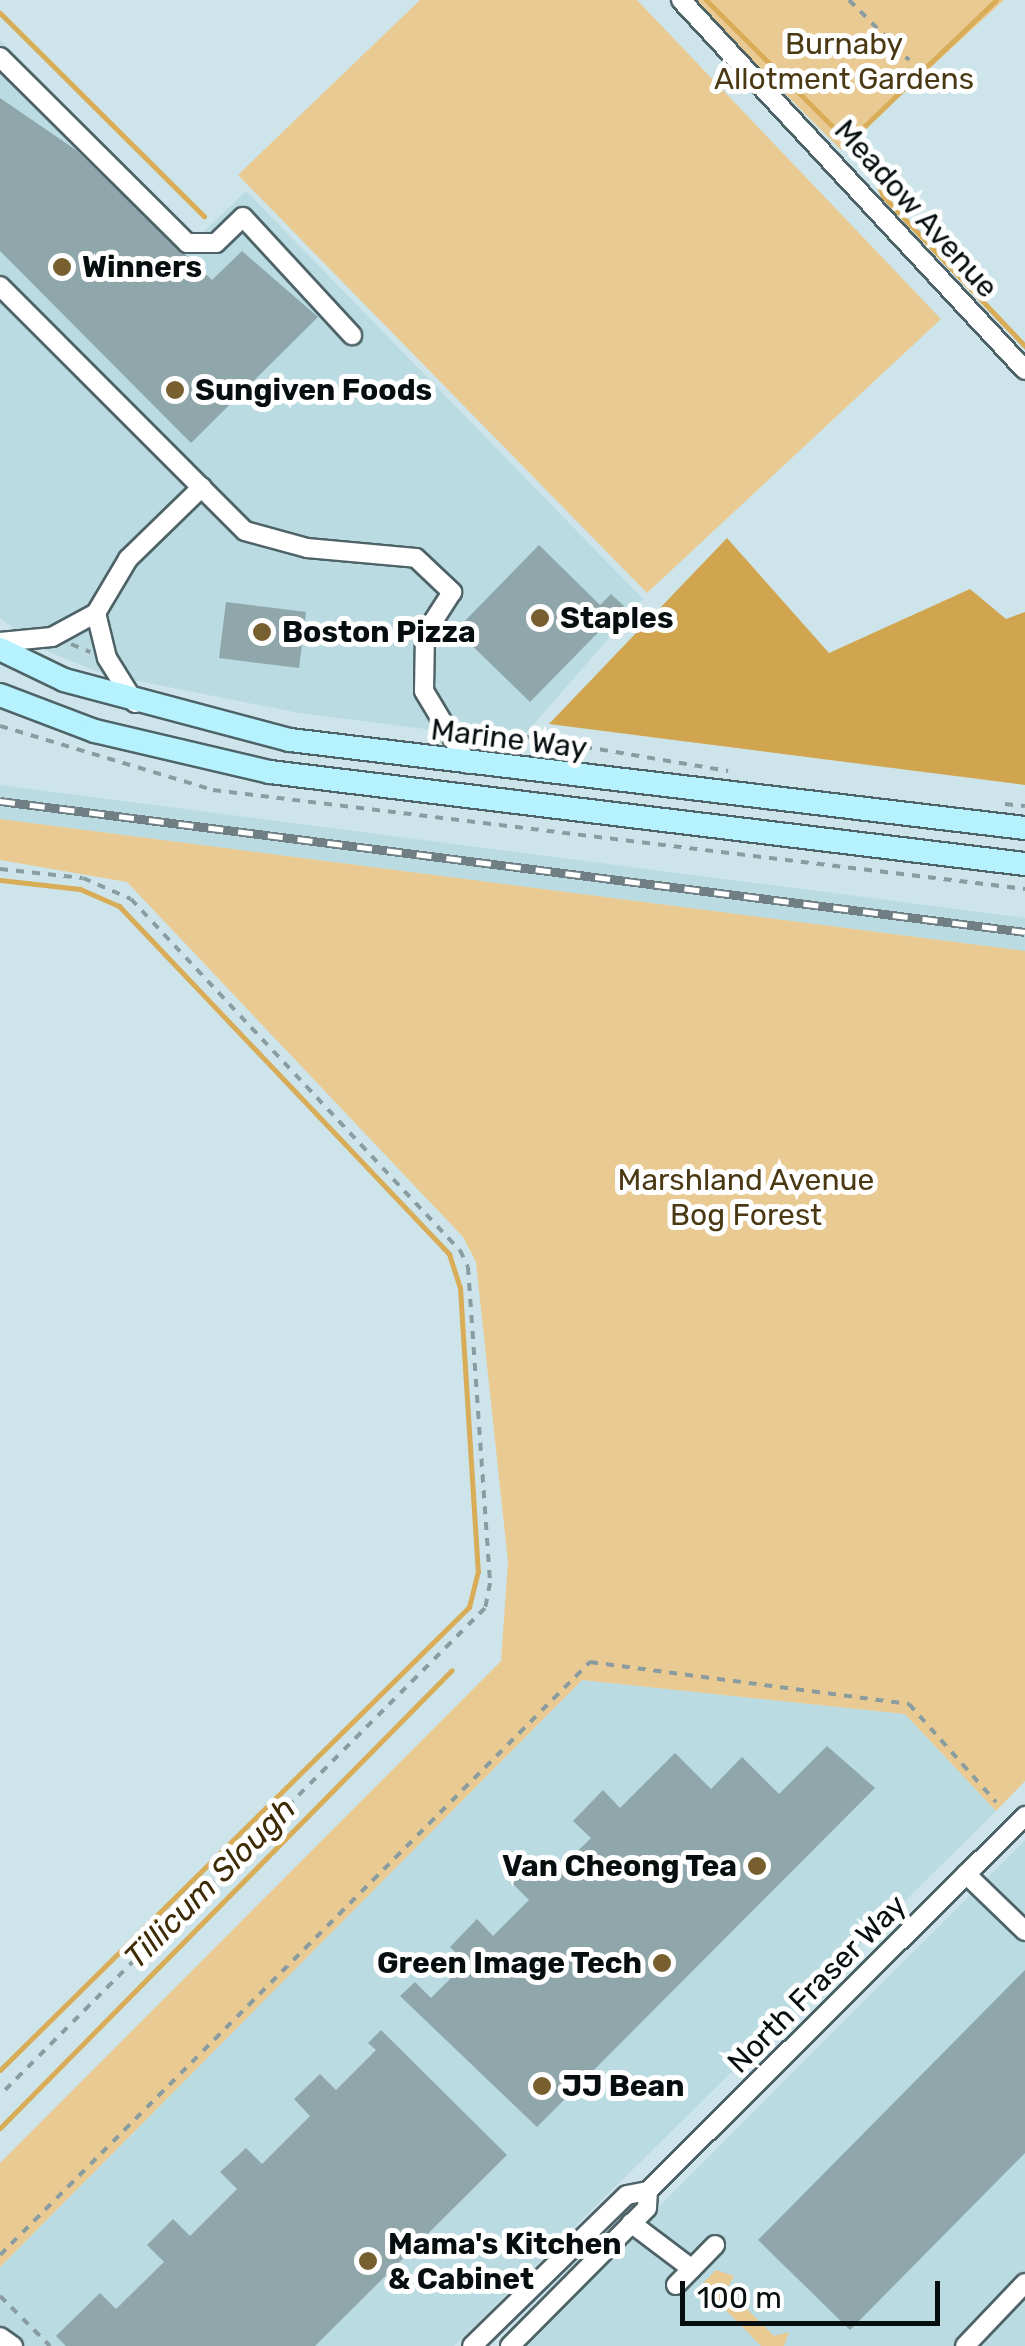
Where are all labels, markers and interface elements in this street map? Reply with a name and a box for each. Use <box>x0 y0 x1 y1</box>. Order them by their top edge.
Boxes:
park label: Burnaby Allotment Gardens <box>714 26 974 96</box>
street label: Meadow Avenue <box>826 112 1006 306</box>
place label: Winners <box>82 249 202 285</box>
marker: Winners <box>51 256 73 278</box>
place label: Sungiven Foods <box>195 372 432 408</box>
marker: Sungiven Foods <box>164 379 186 401</box>
place label: Staples <box>560 600 674 636</box>
marker: Staples <box>529 607 551 629</box>
place label: Boston Pizza <box>282 614 476 650</box>
marker: Boston Pizza <box>251 621 273 643</box>
street label: Marine Way <box>429 712 589 766</box>
park label: Marshland Avenue Bog Forest <box>617 1162 875 1232</box>
water label: Tillicum Slough <box>116 1789 304 1977</box>
place label: Van Cheong Tea <box>501 1848 737 1884</box>
marker: Van Cheong Tea <box>746 1855 768 1877</box>
street label: North Fraser Way <box>720 1887 914 2081</box>
place label: Green Image Tech <box>376 1945 642 1981</box>
marker: Green Image Tech <box>651 1952 673 1974</box>
place label: JJ Bean <box>562 2068 685 2104</box>
marker: JJ Bean <box>531 2075 553 2097</box>
place label: Mama's Kitchen & Cabinet <box>388 2226 622 2296</box>
marker: Mama's Kitchen & Cabinet <box>357 2250 379 2272</box>
scale bar <box>685 2261 945 2323</box>
text: 100 m <box>697 2280 782 2316</box>

